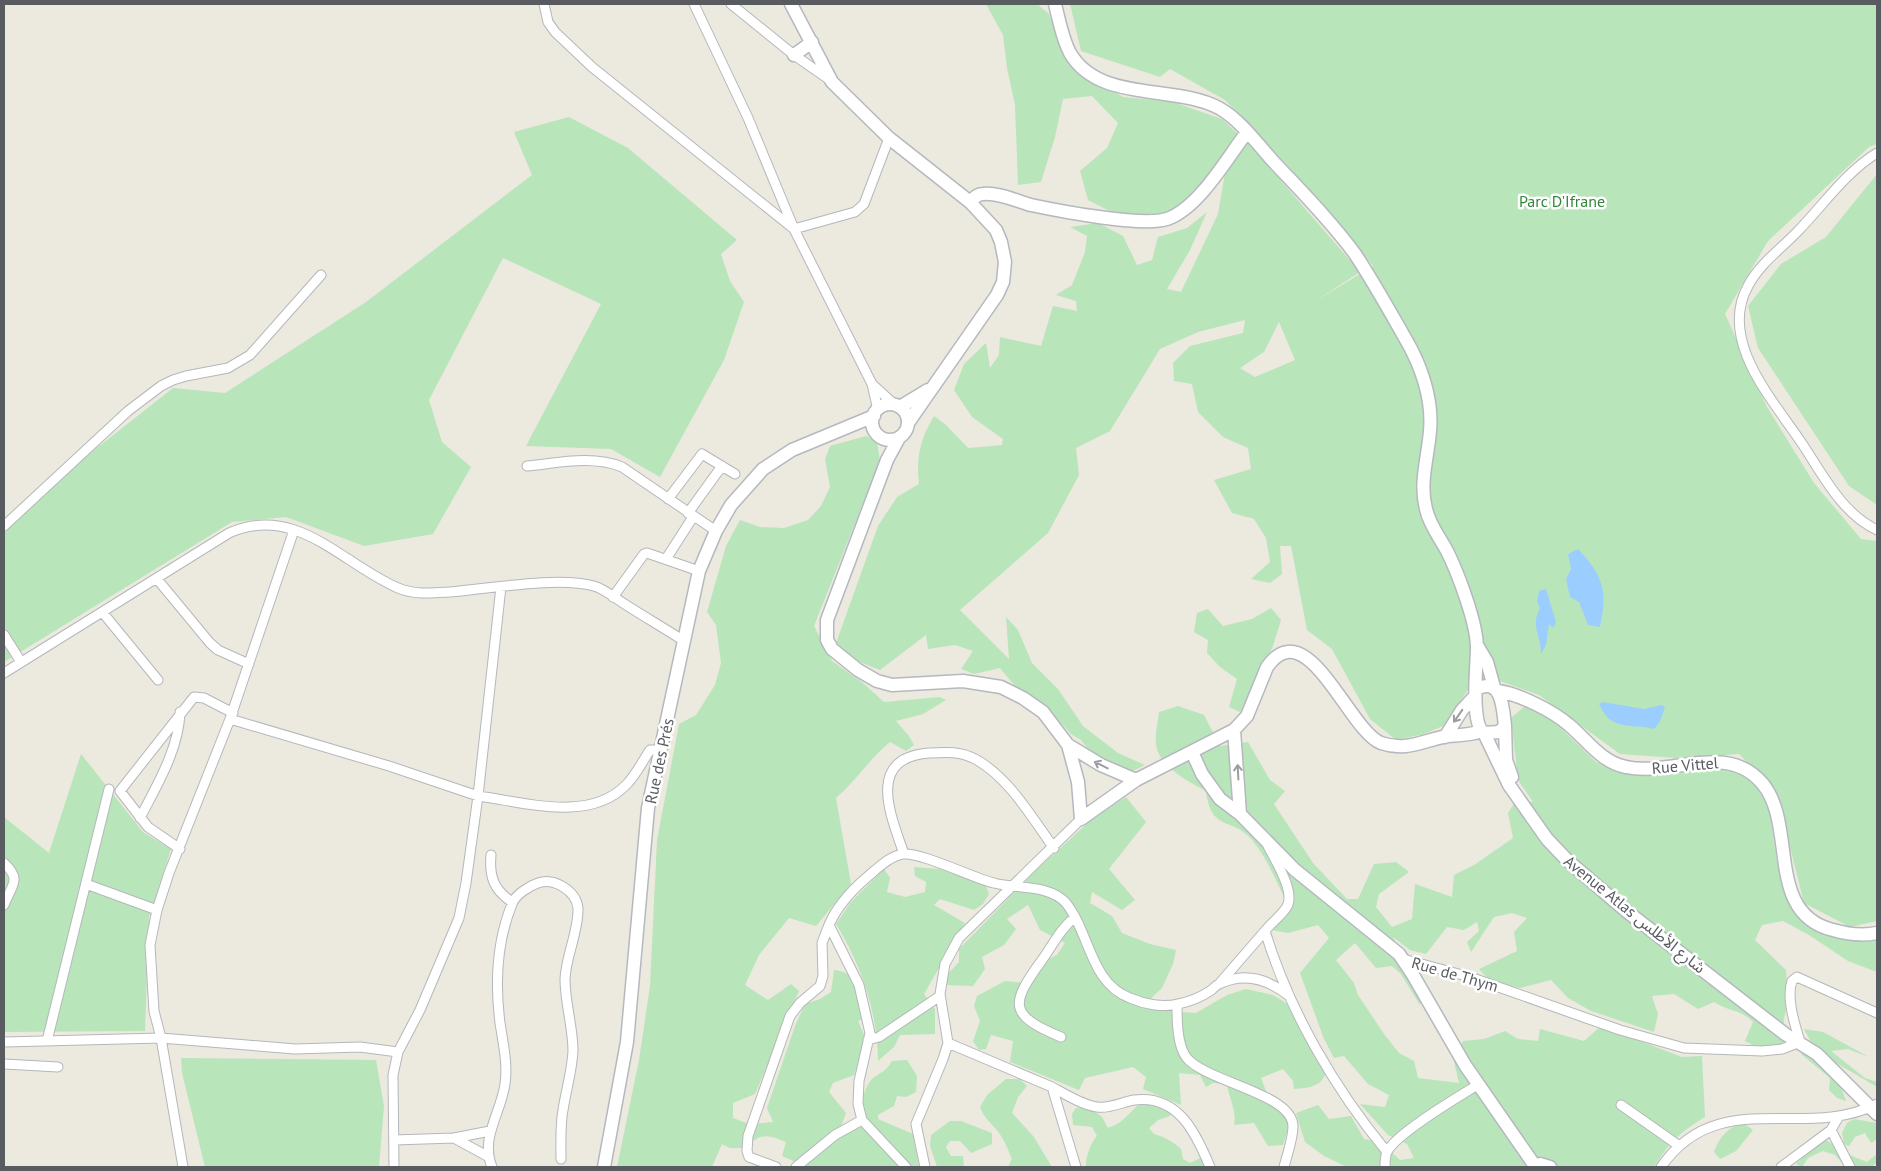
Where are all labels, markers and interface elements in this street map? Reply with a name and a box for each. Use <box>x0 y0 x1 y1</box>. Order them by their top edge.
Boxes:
park label: Parc D'Ifrane <box>1519 191 1605 211</box>
one-way arrow <box>1453 708 1463 722</box>
street label: Rue des Prés <box>640 716 678 806</box>
street label: Rue Vittel <box>1651 752 1719 778</box>
one-way arrow <box>1094 760 1109 769</box>
one-way arrow <box>1233 764 1243 780</box>
street label: Avenue Atlas شارع الأطلس <box>1558 851 1710 980</box>
street label: Rue de Thym <box>1409 952 1501 996</box>

